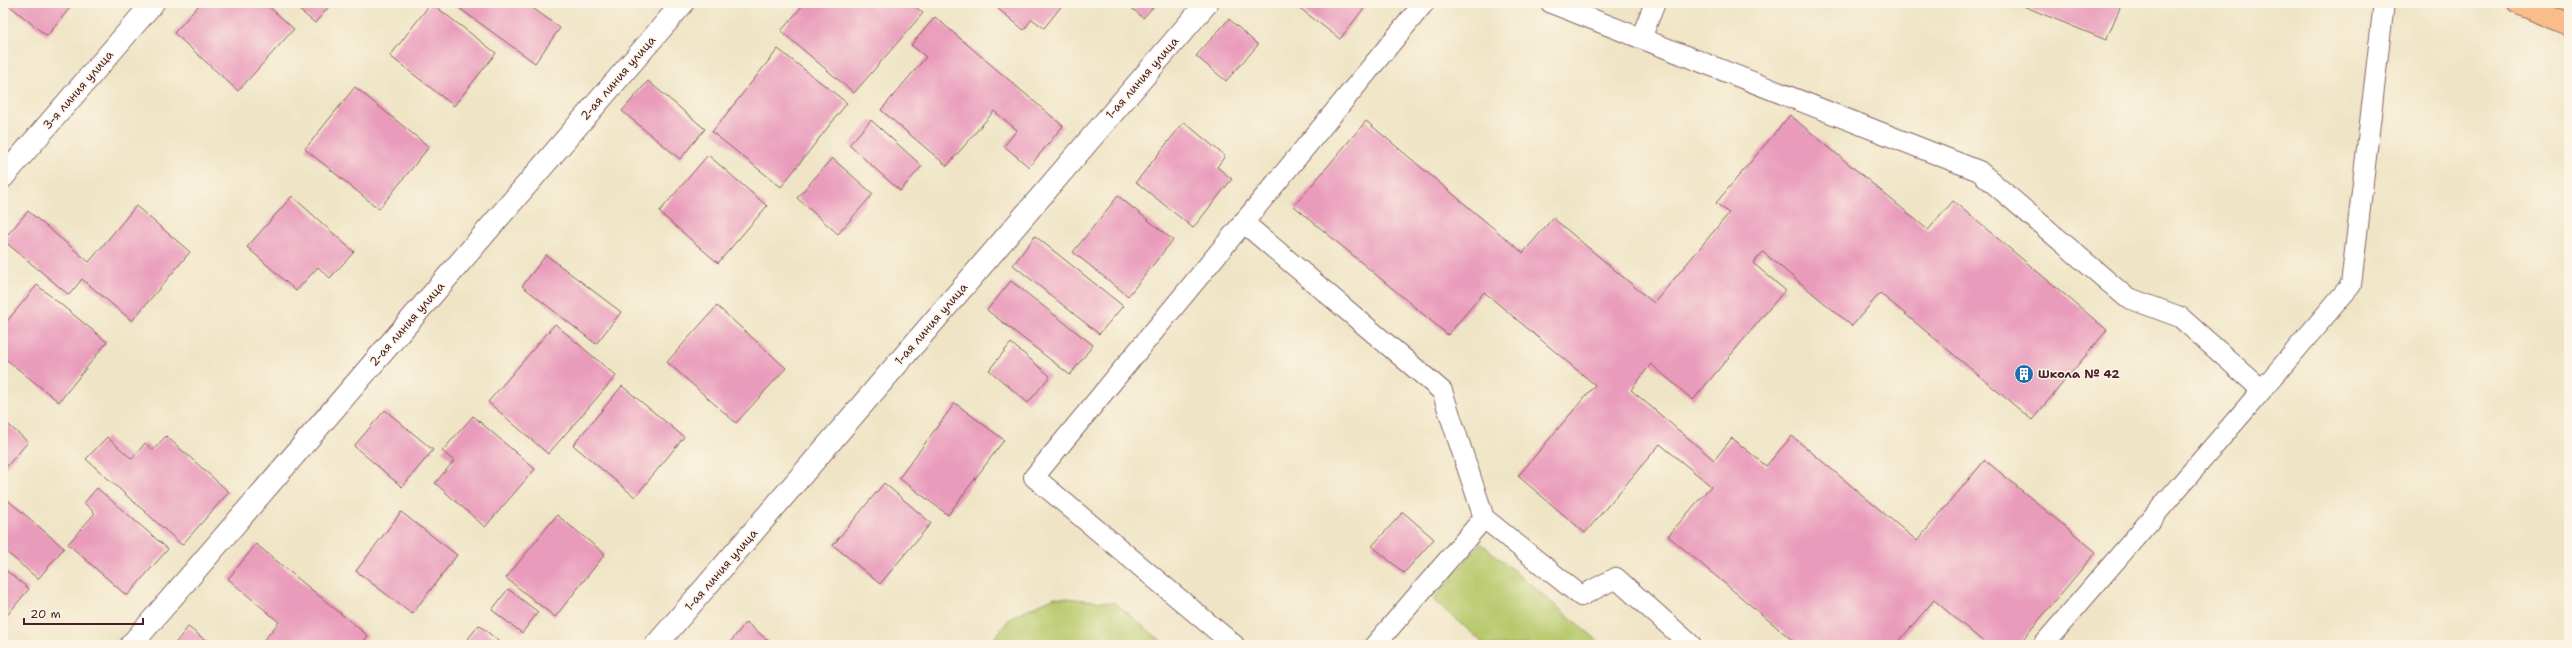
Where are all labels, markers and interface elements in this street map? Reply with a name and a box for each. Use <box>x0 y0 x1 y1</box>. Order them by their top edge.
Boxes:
street label: 2-ая линия улица <box>577 32 659 124</box>
street label: 1-ая линия улица <box>1102 33 1182 122</box>
street label: 3-я линия улица <box>39 47 117 133</box>
street label: 2-ая линия улица <box>366 278 448 370</box>
street label: 1-ая линия улица <box>891 279 971 368</box>
building icon: Школа № 42 <box>2013 363 2035 385</box>
place label: Школа № 42 <box>2038 366 2120 382</box>
street label: 1-ая линия улица <box>681 525 761 614</box>
scale bar <box>24 600 143 626</box>
text: 20 m <box>30 606 61 622</box>

